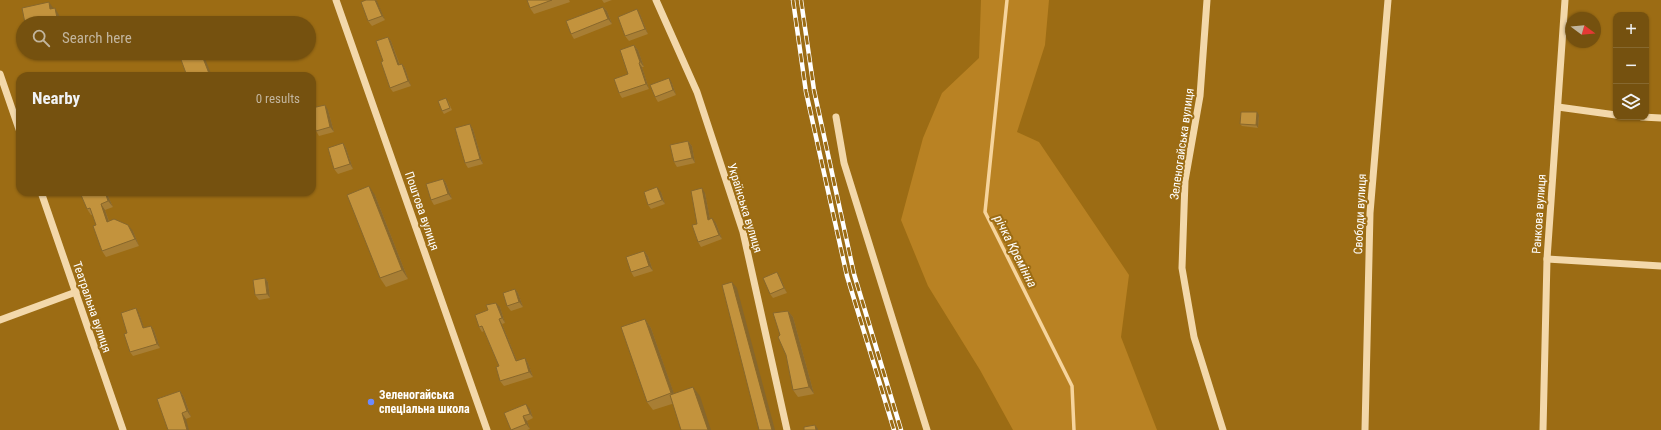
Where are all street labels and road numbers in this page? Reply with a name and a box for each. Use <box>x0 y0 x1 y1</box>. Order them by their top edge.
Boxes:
street label: Зеленогайська вулиця <box>1167 87 1197 201</box>
street label: Українська вулиця <box>725 161 765 255</box>
street label: Поштова вулиця <box>402 170 442 252</box>
street label: Свободи вулиця <box>1351 173 1369 255</box>
street label: Ранкова вулиця <box>1529 174 1549 254</box>
street label: Театральна вулиця <box>70 260 114 354</box>

